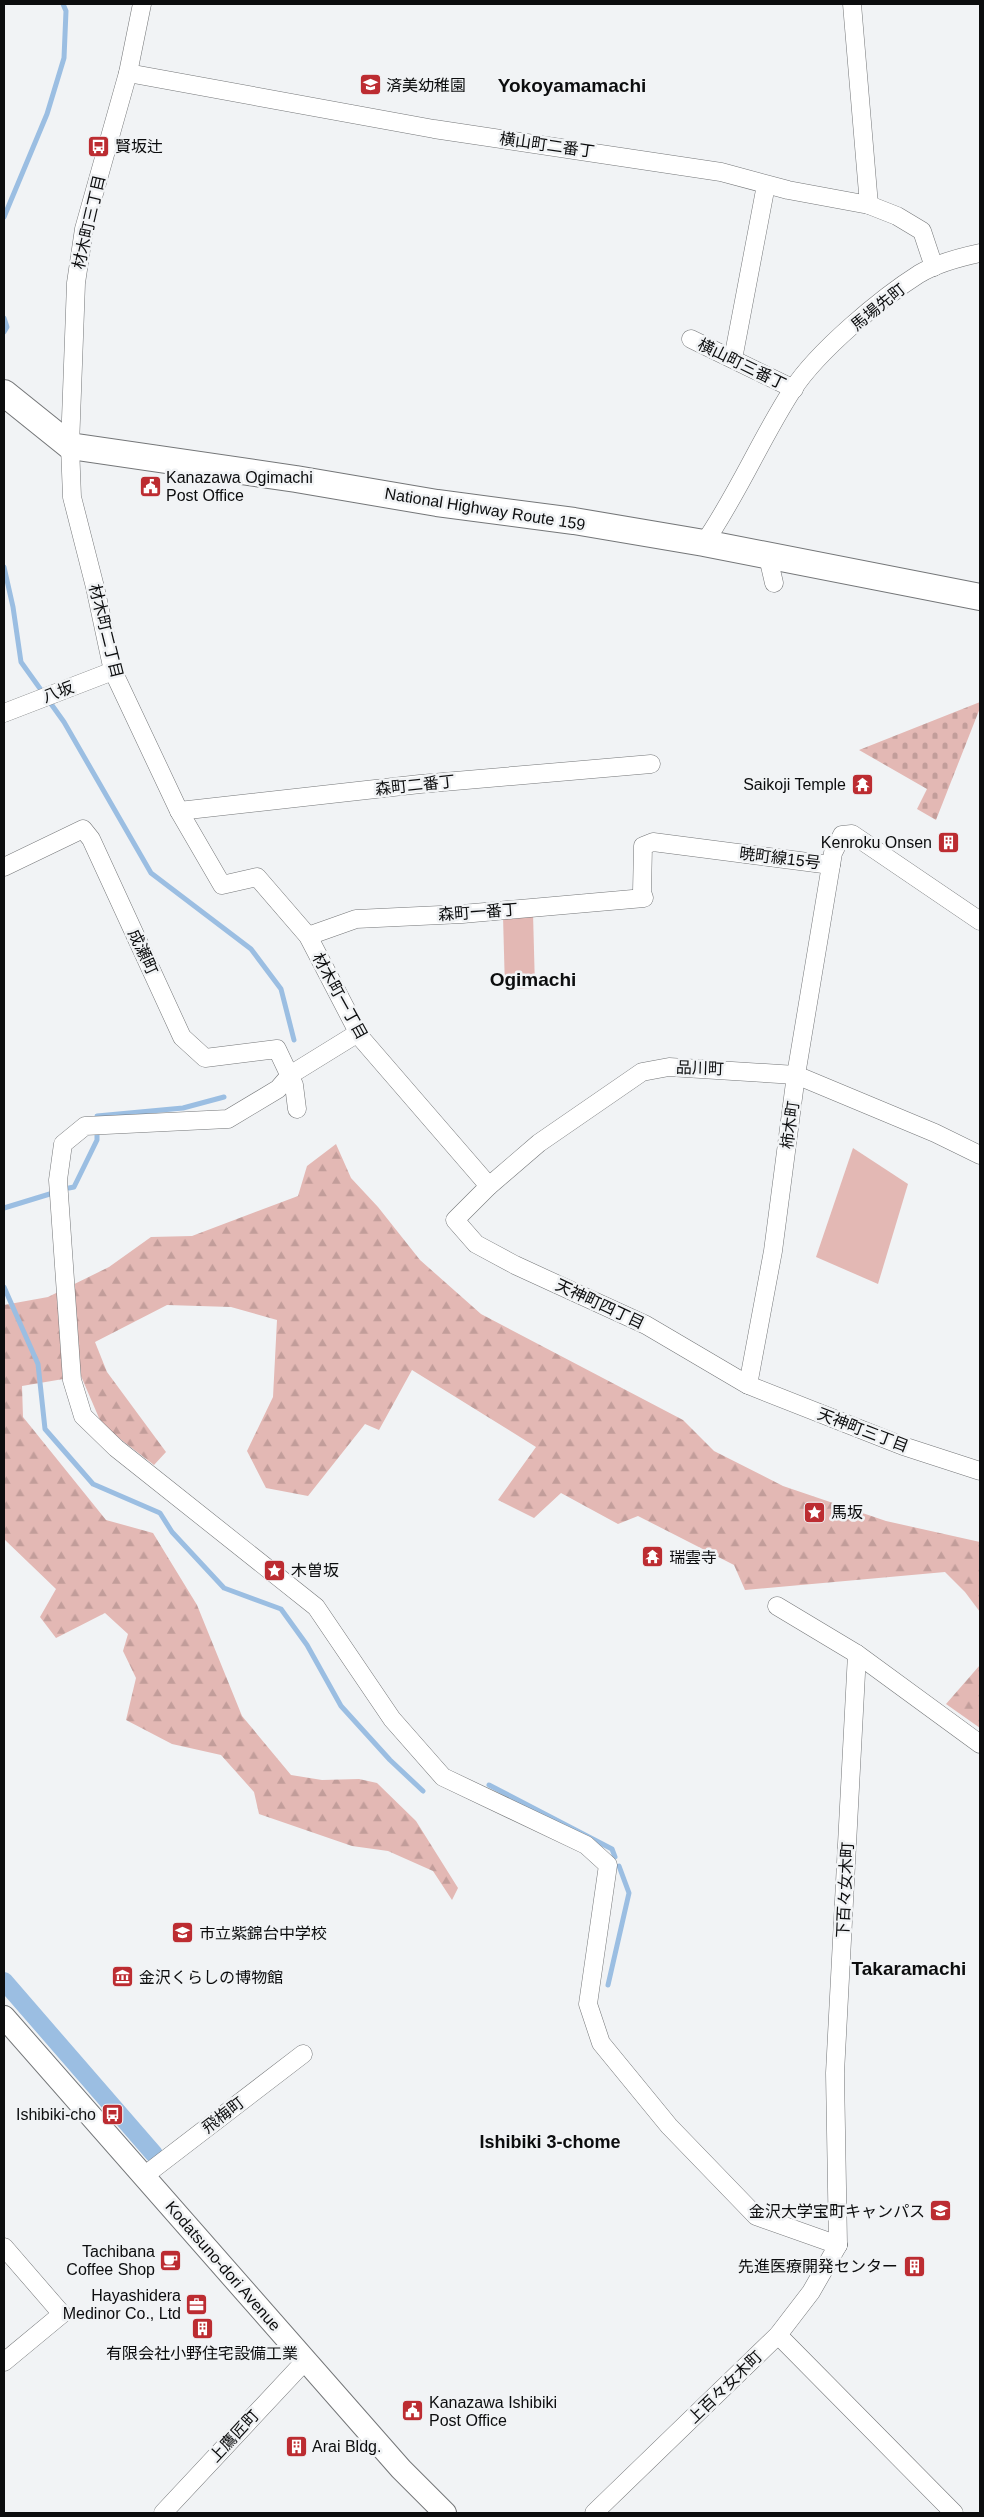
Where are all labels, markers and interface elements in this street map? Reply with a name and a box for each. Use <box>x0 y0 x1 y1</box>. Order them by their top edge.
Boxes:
school or university icon: 済美幼稚園 <box>358 73 382 97</box>
district label: Yokoyamamachi <box>498 75 646 96</box>
place label: 済美幼稚園 <box>386 77 466 94</box>
street label: 横山町二番丁 <box>498 130 596 160</box>
bus stop icon: 賢坂辻 <box>87 134 111 158</box>
place label: 賢坂辻 <box>115 138 163 155</box>
street label: 材木町三丁目 <box>70 173 108 271</box>
street label: 馬場先町 <box>848 280 908 334</box>
street label: 横山町三番丁 <box>695 335 789 393</box>
place label: Kanazawa Ogimachi Post Office <box>166 469 313 504</box>
public building icon: Kanazawa Ogimachi Post Office <box>138 474 162 498</box>
street label: National Highway Route 159 <box>384 485 587 533</box>
street label: 材木町二丁目 <box>86 582 126 680</box>
street label: 八坂 <box>40 678 76 706</box>
street label: 森町二番丁 <box>374 772 456 798</box>
temple icon: Saikoji Temple <box>850 772 874 796</box>
place label: Saikoji Temple <box>743 776 846 793</box>
building icon: Kenroku Onsen <box>936 830 960 854</box>
place label: Kenroku Onsen <box>821 834 932 851</box>
street label: 暁町線15号 <box>738 845 822 871</box>
street label: 森町一番丁 <box>437 901 519 923</box>
street label: 成瀬町 <box>125 927 161 977</box>
street label: 材木町一丁目 <box>309 950 371 1042</box>
district label: Ogimachi <box>490 969 576 990</box>
street label: 品川町 <box>676 1059 724 1077</box>
street label: 柿木町 <box>778 1100 802 1150</box>
street label: 天神町四丁目 <box>553 1276 647 1332</box>
street label: 天神町三丁目 <box>815 1405 911 1455</box>
place icon: 馬坂 <box>803 1500 827 1524</box>
place label: 馬坂 <box>831 1504 863 1521</box>
temple icon: 瑞雲寺 <box>641 1545 665 1569</box>
place label: 瑞雲寺 <box>669 1549 717 1566</box>
place icon: 木曽坂 <box>263 1558 287 1582</box>
place label: 木曽坂 <box>291 1562 339 1579</box>
street label: 下百々女木町 <box>834 1842 856 1938</box>
school or university icon: 市立紫錦台中学校 <box>171 1921 195 1945</box>
place label: 市立紫錦台中学校 <box>199 1925 327 1942</box>
district label: Takaramachi <box>852 1958 966 1979</box>
museum icon: 金沢くらしの博物館 <box>111 1965 135 1989</box>
place label: 金沢くらしの博物館 <box>139 1969 283 1986</box>
street label: 飛梅町 <box>199 2094 247 2136</box>
bus stop icon: Ishibiki-cho <box>100 2102 124 2126</box>
place label: Ishibiki-cho <box>16 2106 96 2123</box>
district label: Ishibiki 3-chome <box>479 2132 621 2152</box>
street label: Kodatsuno-dori Avenue <box>162 2198 284 2334</box>
school or university icon: 金沢大学宝町キャンパス <box>929 2199 953 2223</box>
place label: 金沢大学宝町キャンパス <box>749 2203 925 2220</box>
place label: Tachibana Coffee Shop <box>66 2243 155 2278</box>
cafe icon: Tachibana Coffee Shop <box>159 2248 183 2272</box>
building icon: 先進医療開発センター <box>902 2254 926 2278</box>
place label: 先進医療開発センター <box>738 2258 898 2275</box>
place label: Hayashidera Medinor Co., Ltd <box>63 2287 181 2322</box>
office icon: Hayashidera Medinor Co., Ltd <box>185 2292 209 2316</box>
building icon: 有限会社小野住宅設備工業 <box>190 2317 214 2341</box>
place label: 有限会社小野住宅設備工業 <box>106 2345 298 2362</box>
street label: 上百々女木町 <box>685 2348 765 2426</box>
place label: Kanazawa Ishibiki Post Office <box>429 2394 557 2429</box>
public building icon: Kanazawa Ishibiki Post Office <box>401 2399 425 2423</box>
street label: 上鷹匠町 <box>206 2407 262 2465</box>
building icon: Arai Bldg. <box>284 2434 308 2458</box>
place label: Arai Bldg. <box>312 2438 381 2455</box>

